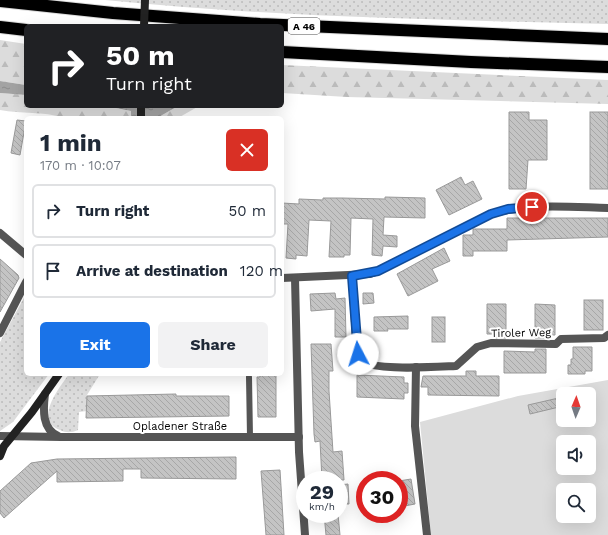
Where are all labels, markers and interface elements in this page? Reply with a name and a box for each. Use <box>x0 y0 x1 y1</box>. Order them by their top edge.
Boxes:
road number: A 46 <box>288 18 320 34</box>
text: 50 m <box>106 39 175 72</box>
icon: right <box>40 40 92 92</box>
text: Turn right <box>106 73 192 94</box>
text: 1 min <box>40 129 102 157</box>
button: close <box>226 129 268 171</box>
text: 170 m · 10:07 <box>40 158 121 173</box>
pin <box>515 190 549 224</box>
icon: arrive <box>521 196 543 218</box>
icon: right <box>42 200 64 222</box>
text: Turn right <box>76 202 149 220</box>
text: 50 m <box>229 202 266 220</box>
icon: arrive <box>42 260 64 282</box>
text: Arrive at destination <box>76 262 228 280</box>
text: 120 m <box>240 262 283 280</box>
button: Exit <box>40 322 150 368</box>
button: Share <box>158 322 268 368</box>
street label: Tiroler Weg <box>491 326 551 340</box>
position arrow <box>337 333 379 375</box>
north arrow <box>556 387 596 427</box>
map controls <box>556 387 596 523</box>
street label: Opladener Straße <box>133 420 227 433</box>
button: sound <box>556 435 596 475</box>
speed limit sign: 30 <box>356 471 408 523</box>
text: 29 <box>310 480 334 504</box>
button: search <box>556 483 596 523</box>
text: km/h <box>309 501 335 512</box>

